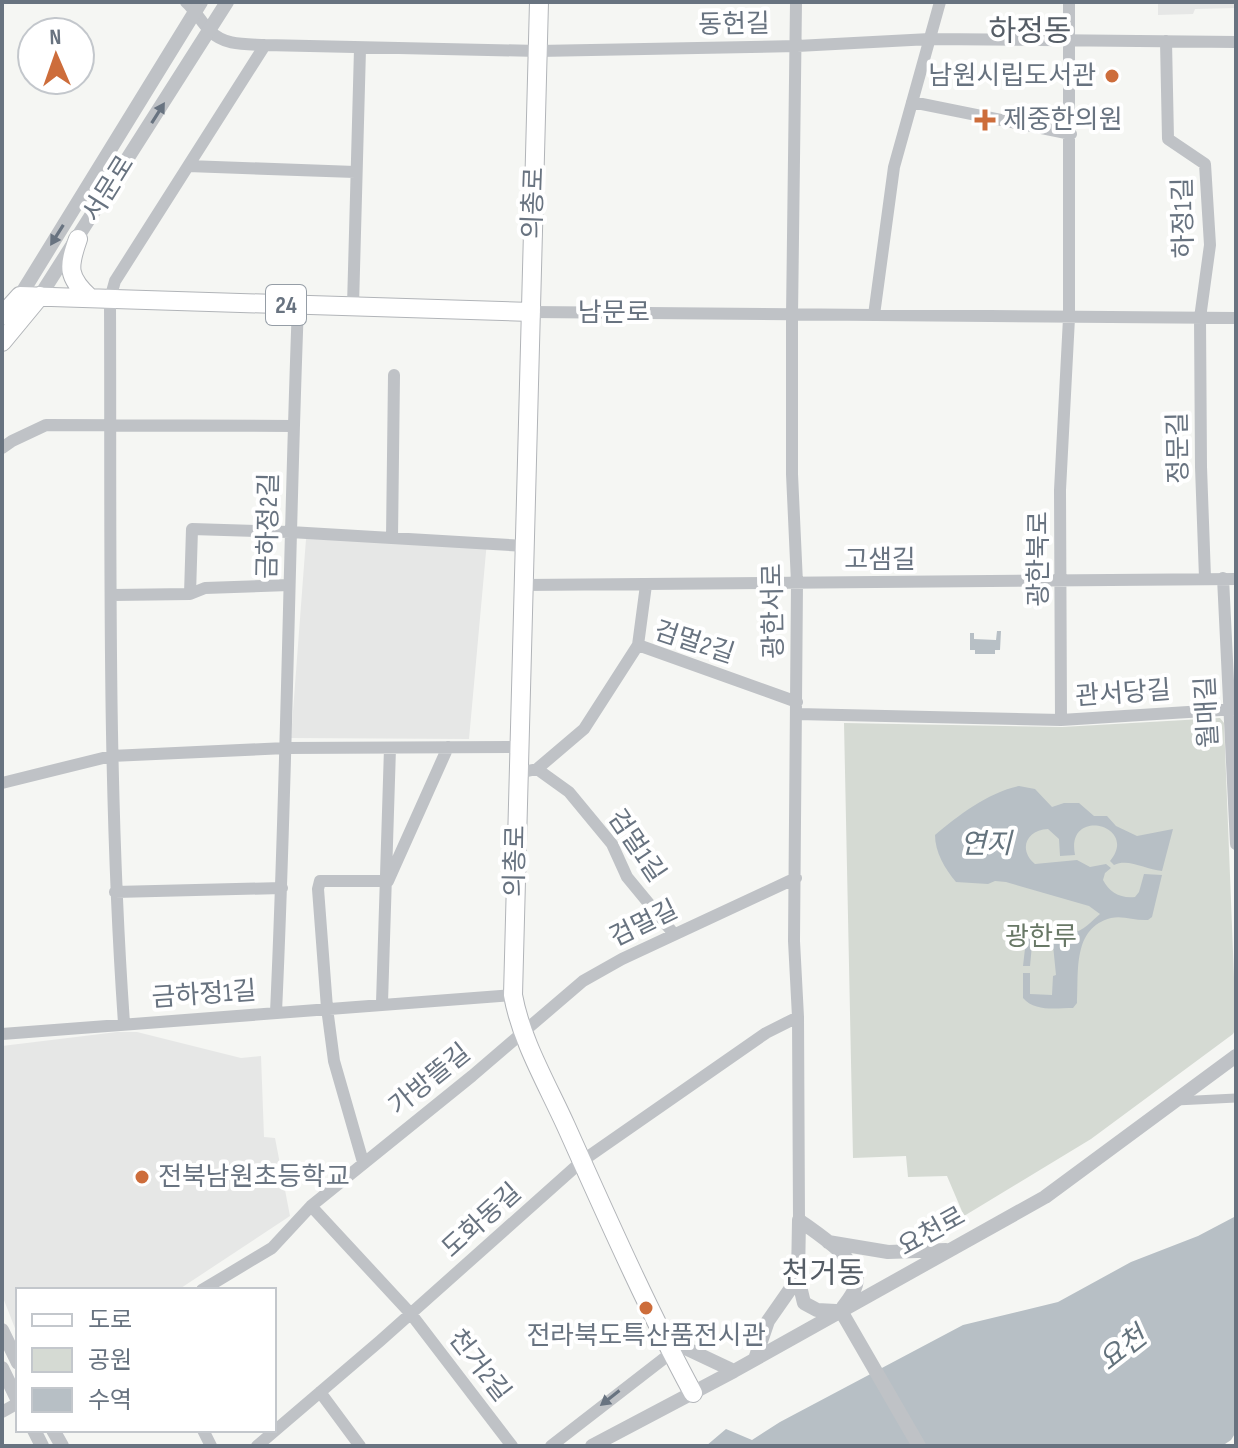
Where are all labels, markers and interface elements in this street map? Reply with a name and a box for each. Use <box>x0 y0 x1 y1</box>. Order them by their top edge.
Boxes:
street label: 동헌길 <box>698 9 770 41</box>
district label: 하정동 <box>989 14 1071 50</box>
north arrow <box>16 16 96 96</box>
text: N <box>49 24 62 51</box>
place label: 남원시립도서관 <box>929 61 1096 92</box>
marker: 남원시립도서관 <box>1103 67 1121 85</box>
one-way arrow <box>150 102 165 123</box>
place label: 제중한의원 <box>1003 105 1123 136</box>
marker: 제중한의원 <box>974 109 996 131</box>
street label: 서문로 <box>77 150 141 228</box>
street label: 의총로 <box>517 167 551 239</box>
street label: 하정1길 <box>1168 177 1200 259</box>
one-way arrow <box>51 224 65 246</box>
road number: 24 <box>266 285 306 325</box>
street label: 남문로 <box>578 298 650 329</box>
street label: 정문길 <box>1163 412 1195 484</box>
street label: 금하정2길 <box>253 473 285 579</box>
street label: 광한북로 <box>1024 511 1055 607</box>
street label: 고샘길 <box>844 545 916 576</box>
street label: 광한서로 <box>758 563 790 659</box>
street label: 검멀2길 <box>650 616 738 670</box>
street label: 관서당길 <box>1074 675 1172 713</box>
street label: 월매길 <box>1191 675 1225 749</box>
street label: 검멀1길 <box>601 804 671 888</box>
street label: 의총로 <box>500 825 532 897</box>
water label: 연지 <box>960 828 1014 861</box>
street label: 검멀길 <box>605 894 683 954</box>
park label: 광한루 <box>1005 922 1077 953</box>
street label: 금하정1길 <box>151 976 257 1014</box>
street label: 가방뜰길 <box>383 1038 477 1122</box>
place label: 전북남원초등학교 <box>158 1162 349 1193</box>
marker: 전북남원초등학교 <box>133 1168 151 1186</box>
street label: 도화동길 <box>436 1177 528 1265</box>
street label: 요천로 <box>893 1201 971 1263</box>
district label: 천거동 <box>782 1256 864 1292</box>
legend <box>16 1288 276 1432</box>
marker: 전라북도특산품전시관 <box>637 1299 655 1317</box>
text: 도로 <box>88 1306 132 1335</box>
water label: 요천 <box>1093 1318 1156 1378</box>
place label: 전라북도특산품전시관 <box>526 1321 766 1352</box>
street label: 천거2길 <box>441 1324 517 1408</box>
text: 공원 <box>88 1346 132 1375</box>
text: 수역 <box>88 1386 132 1415</box>
one-way arrow <box>600 1390 620 1406</box>

